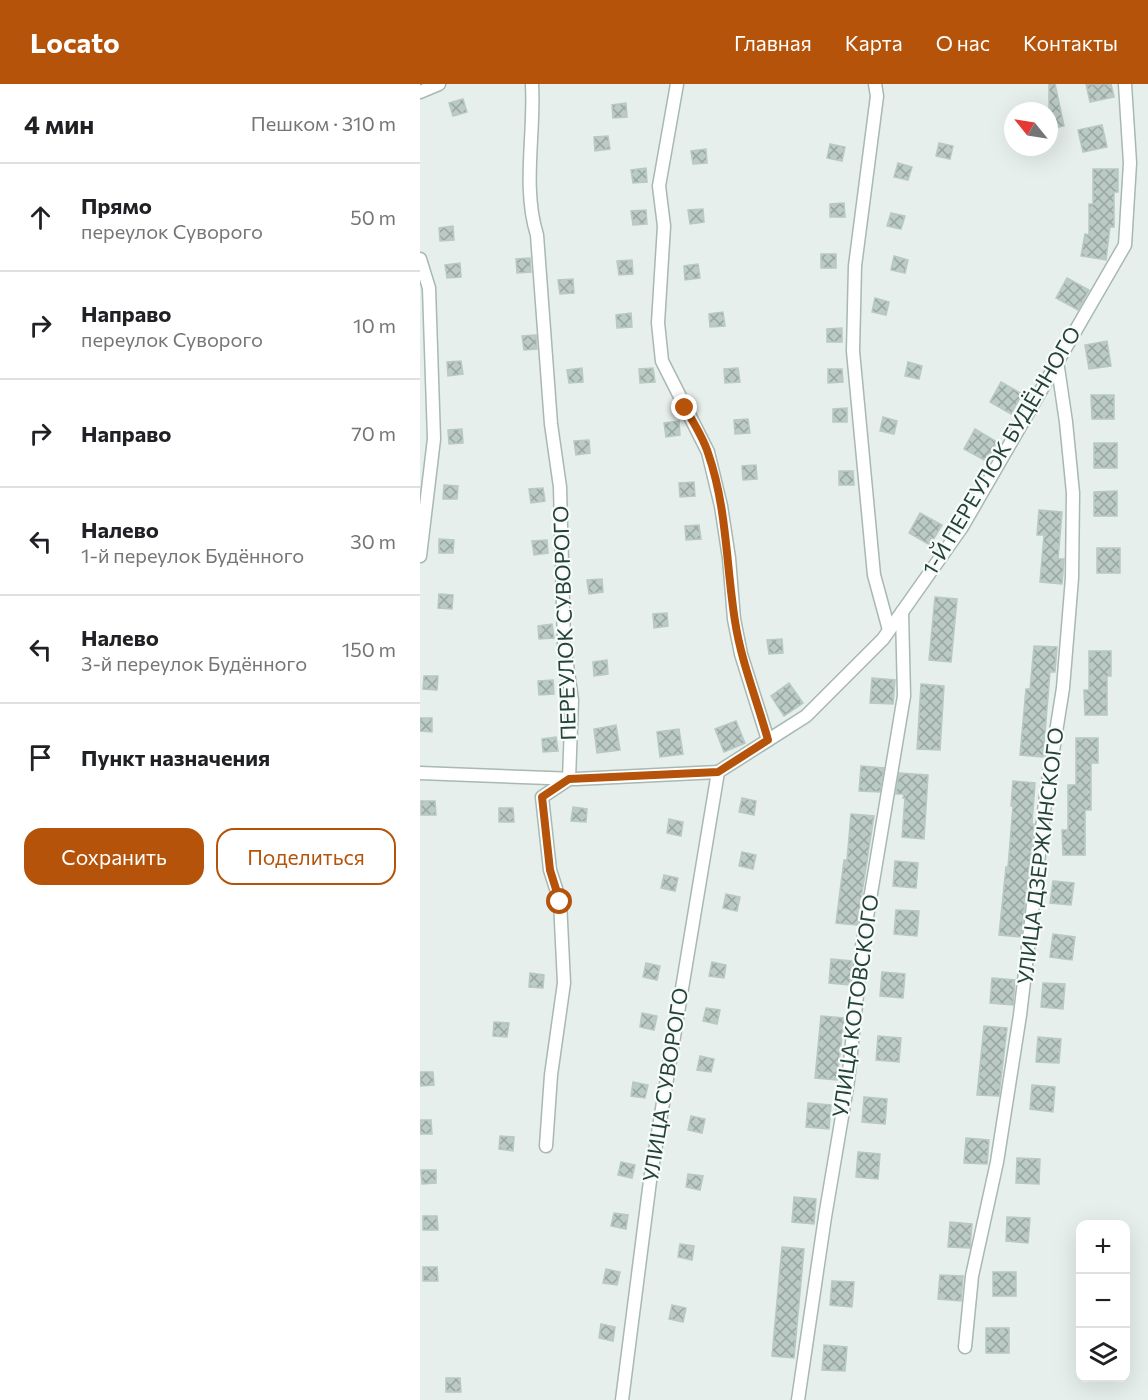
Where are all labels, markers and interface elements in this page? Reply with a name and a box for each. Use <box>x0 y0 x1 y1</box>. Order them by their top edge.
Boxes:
text: Locato <box>30 25 120 59</box>
text: Главная <box>734 30 812 55</box>
text: Карта <box>845 30 903 55</box>
text: О нас <box>936 30 990 55</box>
text: Контакты <box>1023 30 1118 55</box>
north arrow <box>1004 102 1058 156</box>
text: 4 мин <box>24 108 94 139</box>
text: Пешком · 310 m <box>251 111 396 135</box>
text: Прямо <box>81 192 152 219</box>
icon: ahead <box>24 201 57 234</box>
text: 50 m <box>350 205 396 229</box>
text: переулок Суворого <box>81 219 263 243</box>
text: Направо <box>81 300 171 327</box>
icon: right <box>24 309 57 342</box>
text: 10 m <box>353 313 396 337</box>
street label: 1-Й ПЕРЕУЛОК БУДЁННОГО <box>916 321 1085 579</box>
text: переулок Суворого <box>81 327 263 351</box>
route end <box>671 394 697 420</box>
icon: right <box>24 417 57 450</box>
text: Направо <box>81 420 171 447</box>
text: 70 m <box>351 421 396 445</box>
street label: ПЕРЕУЛОК СУВОРОГО <box>547 505 580 741</box>
text: Налево <box>81 516 159 543</box>
icon: left <box>24 525 57 558</box>
text: 30 m <box>350 529 396 553</box>
text: 1-й переулок Будённого <box>81 543 304 567</box>
text: Налево <box>81 624 159 651</box>
icon: left <box>24 633 57 666</box>
text: 150 m <box>342 637 396 661</box>
text: 3-й переулок Будённого <box>81 651 307 675</box>
street label: УЛИЦА ДЗЕРЖИНСКОГО <box>1011 726 1068 986</box>
icon: arrive <box>24 741 57 774</box>
text: Пункт назначения <box>81 744 270 771</box>
button: Сохранить <box>24 828 204 885</box>
button: Поделиться <box>216 828 396 885</box>
route start <box>546 888 572 914</box>
street label: УЛИЦА КОТОВСКОГО <box>826 893 883 1119</box>
street label: УЛИЦА СУВОРОГО <box>637 986 692 1184</box>
map controls <box>1076 1220 1130 1382</box>
button: + <box>1076 1220 1130 1274</box>
button: − <box>1076 1274 1130 1328</box>
button: layers <box>1076 1328 1130 1382</box>

